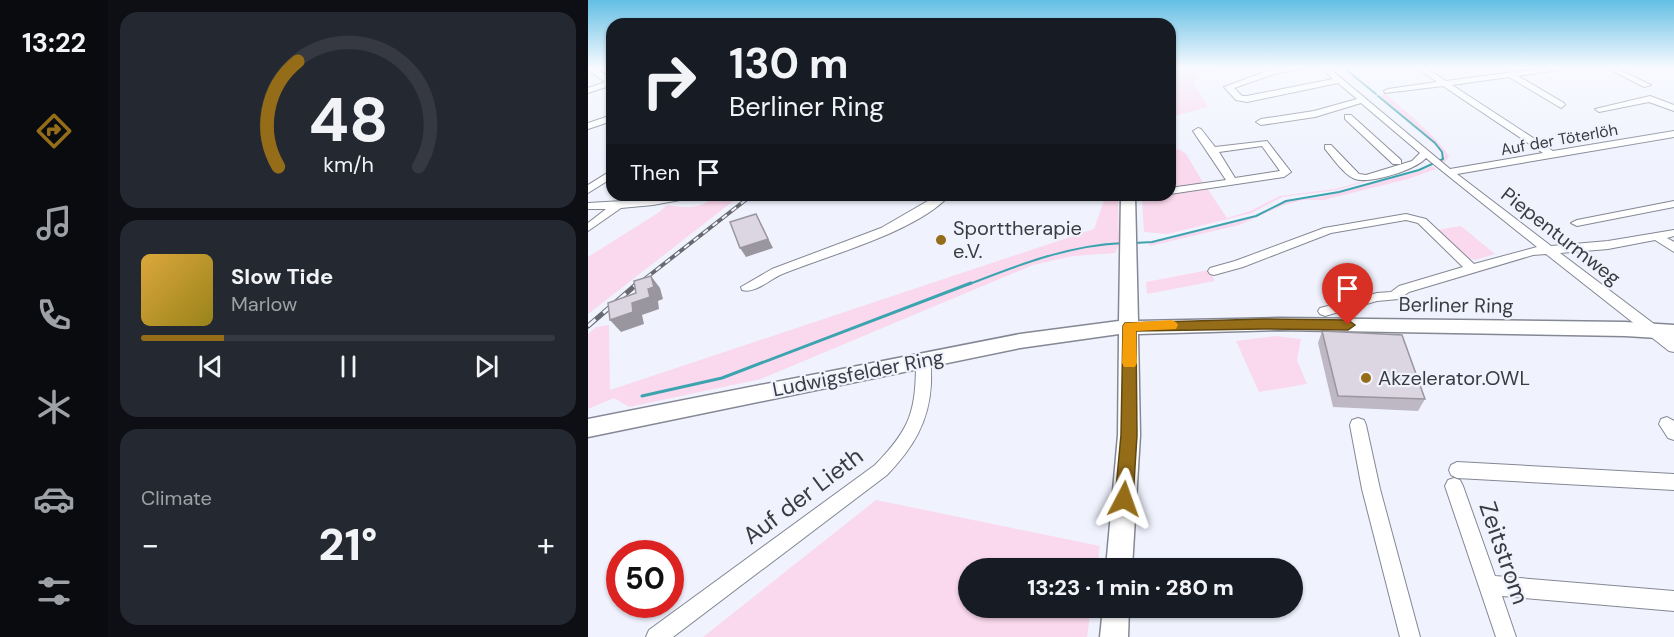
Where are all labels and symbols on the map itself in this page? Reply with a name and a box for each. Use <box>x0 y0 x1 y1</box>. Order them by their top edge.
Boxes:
street label: Auf der Töterlöh <box>1499 119 1619 160</box>
street label: Piepenturmweg <box>1496 181 1626 291</box>
place label: Sporttherapie e.V. <box>953 215 1082 264</box>
marker: Sporttherapie e.V. <box>934 233 948 247</box>
pin <box>1322 263 1373 325</box>
street label: Berliner Ring <box>1398 291 1514 319</box>
street label: Ludwigsfelder Ring <box>770 344 946 402</box>
place label: Akzelerator.OWL <box>1378 365 1530 391</box>
marker: Akzelerator.OWL <box>1359 371 1373 385</box>
street label: Auf der Lieth <box>736 440 869 551</box>
position arrow <box>1092 467 1156 531</box>
street label: Zeitstrom <box>1472 497 1537 608</box>
speed limit sign: 50 <box>606 540 684 618</box>

